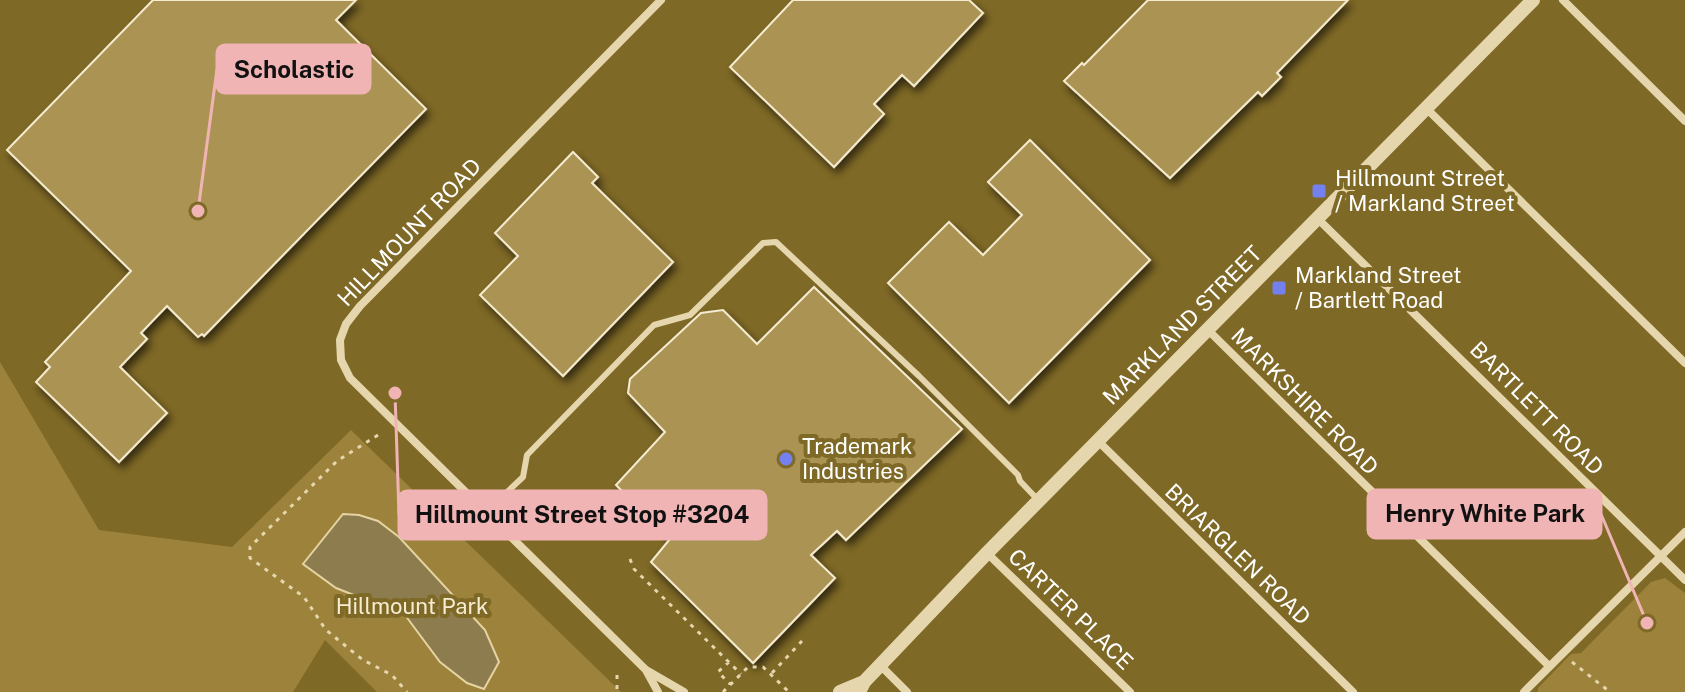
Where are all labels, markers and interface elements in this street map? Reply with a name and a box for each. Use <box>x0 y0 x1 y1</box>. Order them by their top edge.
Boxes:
callout: Scholastic <box>217 45 370 93</box>
text: Scholastic <box>234 55 354 83</box>
street label: HILLMOUNT ROAD <box>332 153 486 311</box>
place label: Hillmount Street / Markland Street <box>1335 165 1515 216</box>
marker: Hillmount Street / Markland Street <box>1310 182 1328 200</box>
street label: MARKLAND STREET <box>1097 240 1267 410</box>
place label: Markland Street / Bartlett Road <box>1295 262 1462 313</box>
marker: Markland Street / Bartlett Road <box>1270 279 1288 297</box>
street label: MARKSHIRE ROAD <box>1226 322 1384 480</box>
street label: BARTLETT ROAD <box>1465 336 1609 480</box>
place label: Trademark Industries <box>802 433 912 484</box>
marker: Trademark Industries <box>777 450 795 468</box>
street label: BRIARGLEN ROAD <box>1160 478 1316 630</box>
callout: Henry White Park <box>1368 490 1601 538</box>
callout: Hillmount Street Stop #3204 <box>399 491 766 539</box>
text: Henry White Park <box>1385 499 1585 527</box>
text: Hillmount Street Stop #3204 <box>415 500 750 528</box>
street label: CARTER PLACE <box>1003 543 1139 675</box>
park label: Hillmount Park <box>336 593 488 619</box>

